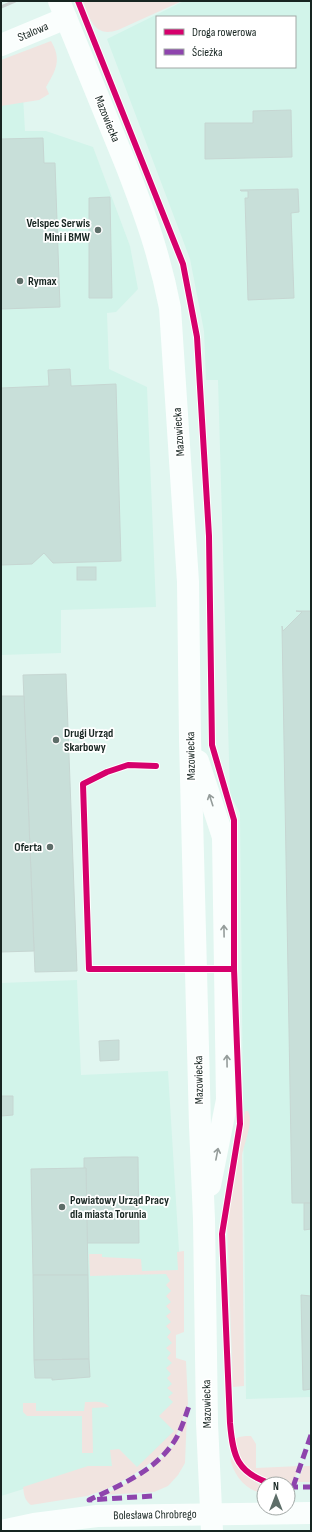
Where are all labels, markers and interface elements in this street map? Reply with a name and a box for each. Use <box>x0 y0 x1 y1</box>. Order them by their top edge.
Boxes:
legend <box>156 16 296 68</box>
street label: Stalowa <box>15 19 51 45</box>
text: Droga rowerowa <box>192 25 257 40</box>
text: Ścieżka <box>192 45 223 60</box>
street label: Mazowiecka <box>91 94 123 145</box>
place label: Velspec Serwis Mini i BMW <box>26 216 91 245</box>
marker: Velspec Serwis Mini i BMW <box>93 225 103 235</box>
place label: Rymax <box>28 274 57 289</box>
marker: Rymax <box>15 276 25 286</box>
street label: Mazowiecka <box>170 407 188 457</box>
place label: Drugi Urząd Skarbowy <box>64 726 113 755</box>
street label: Mazowiecka <box>183 731 199 780</box>
marker: Drugi Urząd Skarbowy <box>51 735 61 745</box>
one-way arrow <box>206 795 214 807</box>
place label: Oferta <box>14 840 42 855</box>
marker: Oferta <box>45 842 55 852</box>
one-way arrow <box>221 925 228 938</box>
street label: Mazowiecka <box>191 1055 207 1104</box>
one-way arrow <box>223 1055 231 1068</box>
one-way arrow <box>213 1148 221 1161</box>
place label: Powiatowy Urząd Pracy dla miasta Torunia <box>70 1193 169 1222</box>
marker: Powiatowy Urząd Pracy dla miasta Torunia <box>57 1202 67 1212</box>
street label: Mazowiecka <box>199 1379 215 1428</box>
north arrow <box>256 1476 296 1516</box>
text: N <box>273 1480 279 1493</box>
street label: Bolesława Chrobrego <box>113 1507 197 1523</box>

